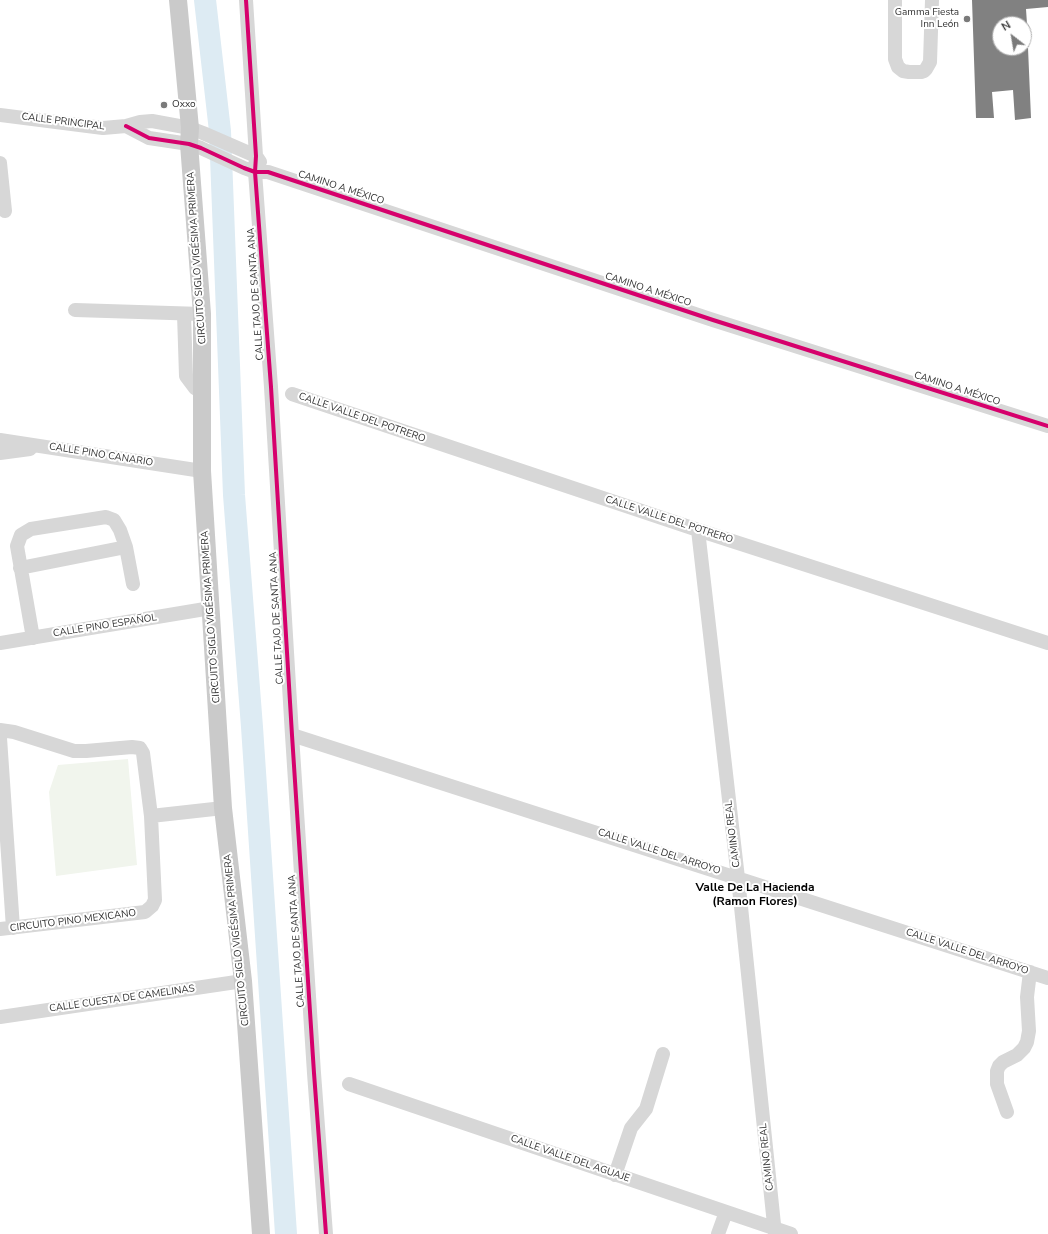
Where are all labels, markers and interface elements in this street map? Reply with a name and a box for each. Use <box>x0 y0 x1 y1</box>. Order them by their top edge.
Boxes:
place label: Gamma Fiesta Inn León <box>895 7 959 30</box>
marker: Gamma Fiesta Inn León <box>962 14 972 24</box>
north arrow <box>992 16 1032 56</box>
text: N <box>999 18 1013 35</box>
place label: Oxxo <box>172 99 196 111</box>
marker: Oxxo <box>159 100 169 110</box>
street label: CALLE PRINCIPAL <box>21 111 105 133</box>
street label: CAMINO A MÉXICO <box>296 168 386 208</box>
street label: CIRCUITO SIGLO VIGÉSIMA PRIMERA <box>185 171 209 345</box>
street label: CALLE TAJO DE SANTA ANA <box>245 227 267 361</box>
street label: CAMINO A MÉXICO <box>603 270 693 310</box>
street label: CAMINO A MÉXICO <box>912 369 1002 409</box>
street label: CALLE VALLE DEL POTRERO <box>297 391 427 445</box>
street label: CALLE PINO CANARIO <box>48 441 154 469</box>
street label: CALLE VALLE DEL POTRERO <box>604 494 734 546</box>
street label: CIRCUITO SIGLO VIGÉSIMA PRIMERA <box>199 530 223 704</box>
street label: CALLE TAJO DE SANTA ANA <box>268 551 286 685</box>
street label: CALLE PINO ESPAÑOL <box>52 612 158 640</box>
street label: CAMINO REAL <box>723 800 743 868</box>
street label: CALLE VALLE DEL ARROYO <box>596 826 722 878</box>
street label: CIRCUITO SIGLO VIGÉSIMA PRIMERA <box>222 853 252 1027</box>
street label: CALLE TAJO DE SANTA ANA <box>286 874 308 1008</box>
district label: Valle De La Hacienda (Ramon Flores) <box>695 881 815 909</box>
street label: CIRCUITO PINO MEXICANO <box>9 907 137 935</box>
street label: CALLE VALLE DEL ARROYO <box>904 926 1030 978</box>
street label: CALLE CUESTA DE CAMELINAS <box>48 983 196 1015</box>
street label: CAMINO REAL <box>757 1123 777 1191</box>
street label: CALLE VALLE DEL AGUAJE <box>509 1133 631 1185</box>

